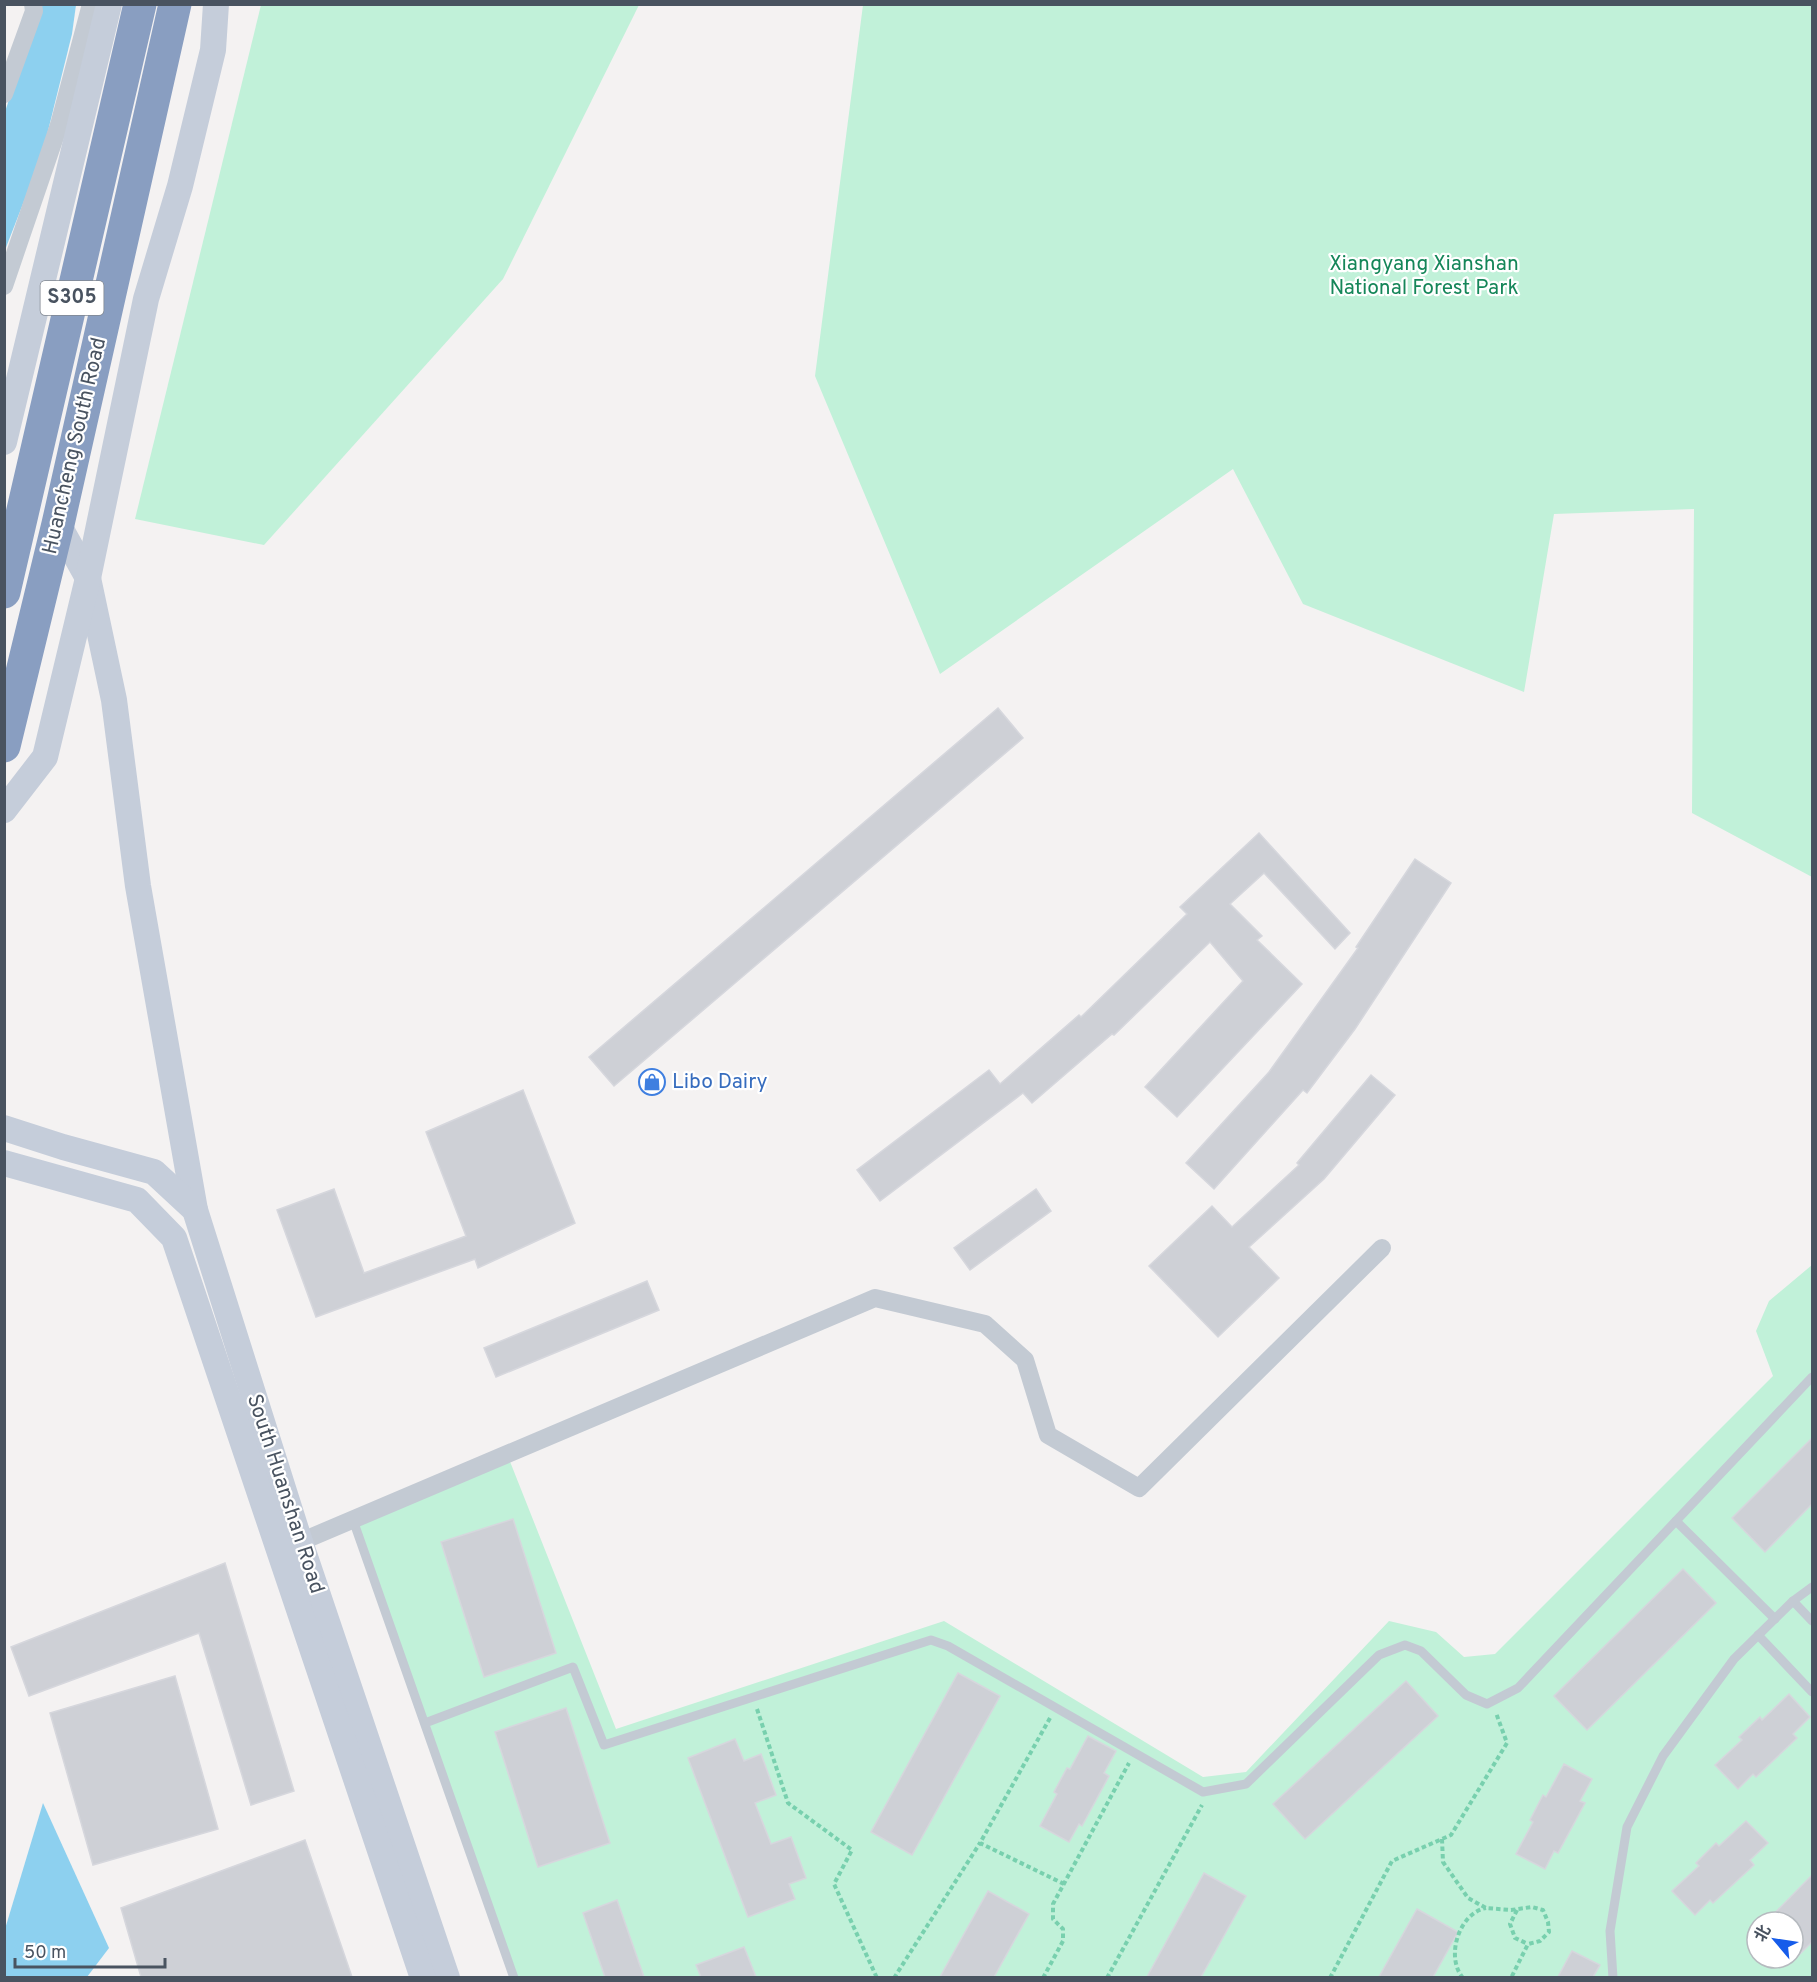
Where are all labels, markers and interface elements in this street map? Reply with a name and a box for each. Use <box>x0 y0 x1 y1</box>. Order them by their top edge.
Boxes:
park label: Xiangyang Xianshan National Forest Park <box>1329 251 1519 302</box>
road number: S305 <box>40 281 104 315</box>
street label: Huancheng South Road <box>37 335 113 557</box>
shop icon: Libo Dairy <box>637 1067 667 1097</box>
place label: Libo Dairy <box>672 1069 768 1096</box>
street label: South Huanshan Road <box>240 1391 330 1597</box>
north arrow <box>1745 1910 1805 1970</box>
text: 北 <box>1751 1922 1776 1946</box>
scale bar <box>15 1931 165 1969</box>
text: 50 m <box>24 1942 66 1965</box>

